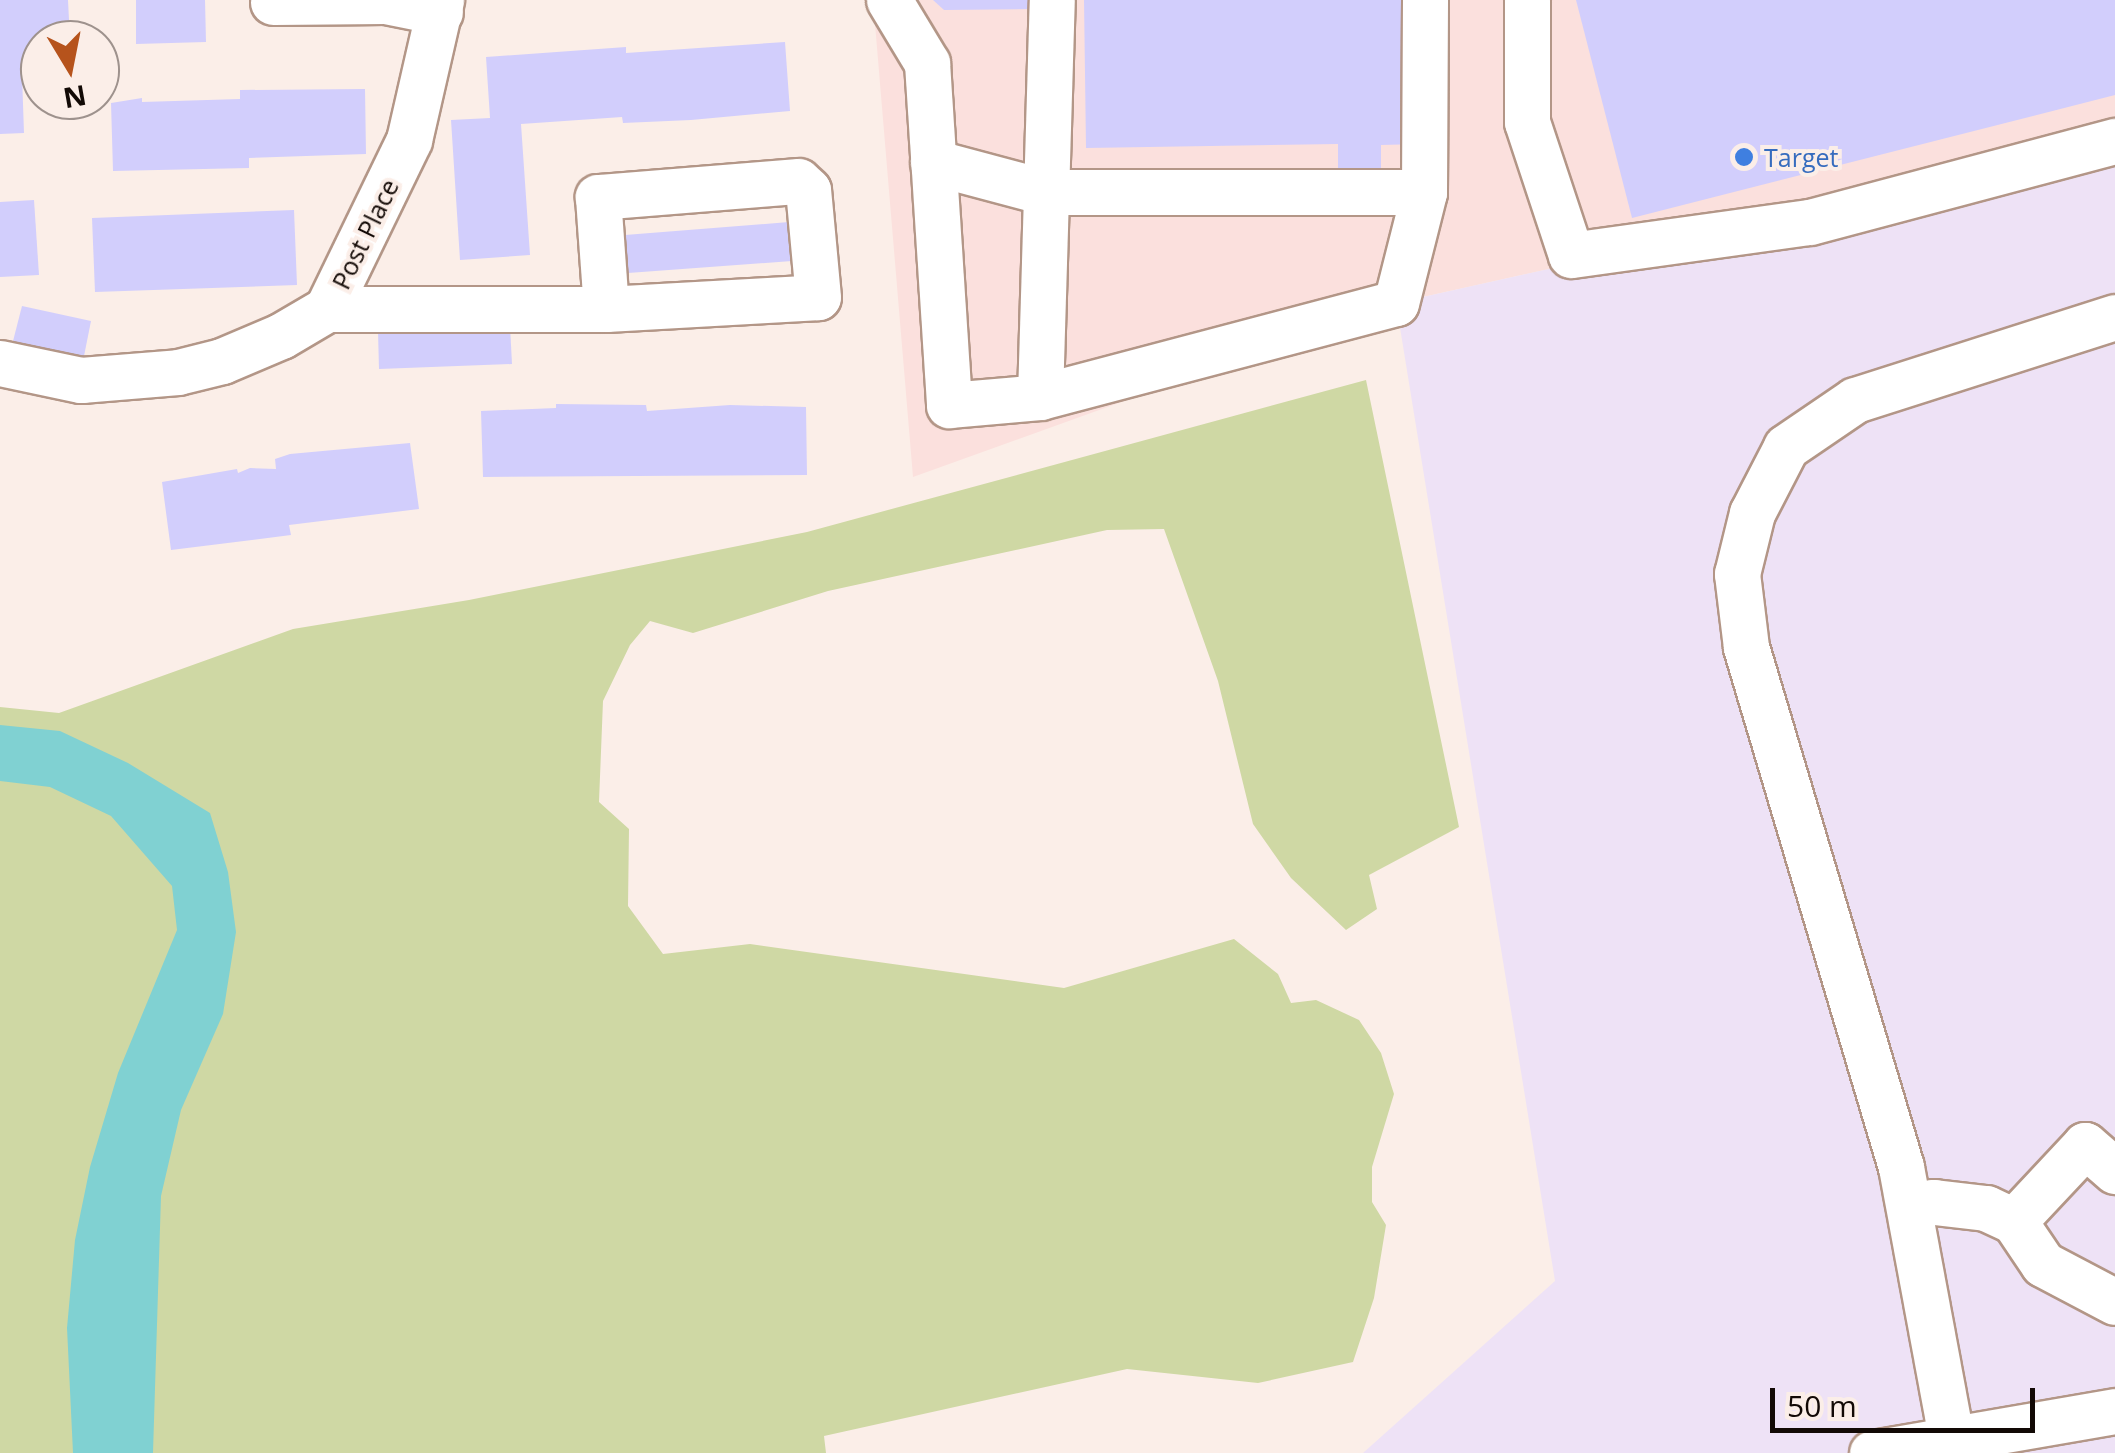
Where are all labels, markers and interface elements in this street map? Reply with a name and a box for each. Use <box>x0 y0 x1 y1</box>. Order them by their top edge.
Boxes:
north arrow <box>20 20 120 120</box>
text: N <box>60 77 89 118</box>
place label: Target <box>1764 142 1838 172</box>
marker: Target <box>1733 146 1755 168</box>
street label: Post Place <box>326 174 404 294</box>
scale bar <box>1775 1368 2040 1430</box>
text: 50 m <box>1787 1385 1857 1426</box>

